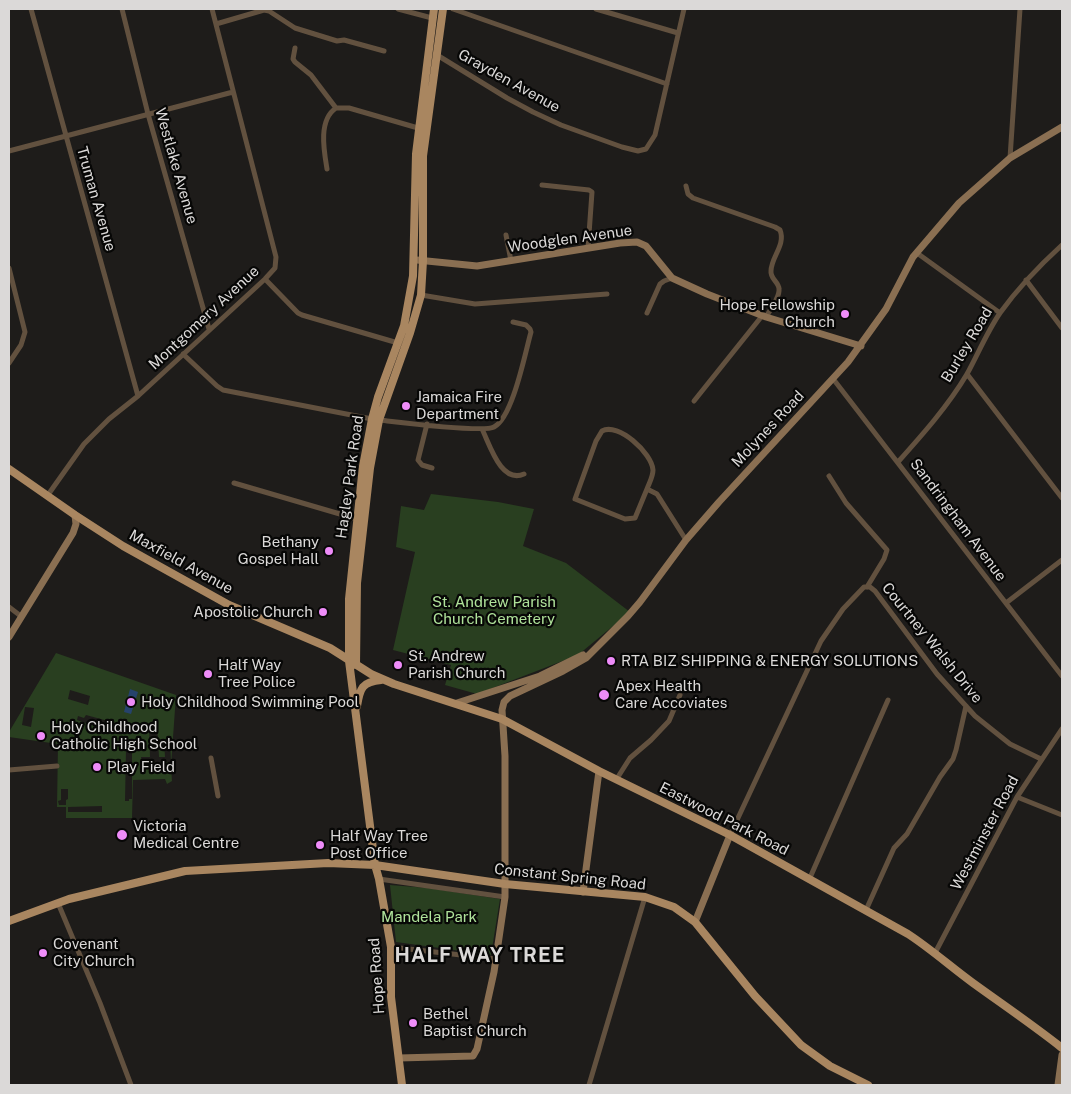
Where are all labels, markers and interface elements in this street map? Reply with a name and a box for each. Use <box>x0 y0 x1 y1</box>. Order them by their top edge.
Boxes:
street label: Grayden Avenue <box>455 46 563 116</box>
street label: Westlake Avenue <box>151 106 201 226</box>
street label: Truman Avenue <box>72 145 120 253</box>
street label: Woodglen Avenue <box>507 221 633 257</box>
street label: Montgomery Avenue <box>145 262 263 374</box>
place label: Hope Fellowship Church <box>719 296 835 331</box>
street label: Burley Road <box>938 304 996 386</box>
marker: Hope Fellowship Church <box>839 308 851 320</box>
street label: Molynes Road <box>728 387 808 471</box>
place label: Jamaica Fire Department <box>416 388 502 423</box>
marker: Jamaica Fire Department <box>400 400 412 412</box>
street label: Hagley Park Road <box>332 414 368 540</box>
street label: Sandringham Avenue <box>906 455 1010 585</box>
street label: Maxfield Avenue <box>126 526 236 598</box>
place label: Bethany Gospel Hall <box>238 533 319 568</box>
marker: Bethany Gospel Hall <box>323 545 335 557</box>
street label: Courtney Walsh Drive <box>878 579 986 707</box>
park label: St. Andrew Parish Church Cemetery <box>432 593 556 628</box>
place label: Apostolic Church <box>193 603 313 621</box>
marker: Apostolic Church <box>317 606 329 618</box>
place label: St. Andrew Parish Church <box>408 647 505 682</box>
place label: RTA BIZ SHIPPING & ENERGY SOLUTIONS <box>621 652 918 670</box>
marker: RTA BIZ SHIPPING & ENERGY SOLUTIONS <box>605 655 617 667</box>
place label: Half Way Tree Police <box>218 656 295 691</box>
marker: St. Andrew Parish Church <box>392 659 404 671</box>
marker: Half Way Tree Police <box>202 668 214 680</box>
place label: Apex Health Care Accoviates <box>615 677 727 712</box>
marker: Apex Health Care Accoviates <box>597 688 611 702</box>
place label: Holy Childhood Swimming Pool <box>141 693 359 711</box>
marker: Holy Childhood Swimming Pool <box>125 696 137 708</box>
place label: Holy Childhood Catholic High School <box>51 718 197 753</box>
marker: Holy Childhood Catholic High School <box>35 730 47 742</box>
place label: Play Field <box>107 758 175 776</box>
marker: Play Field <box>91 761 103 773</box>
street label: Westminster Road <box>947 773 1023 893</box>
street label: Eastwood Park Road <box>656 779 792 859</box>
place label: Victoria Medical Centre <box>133 817 239 852</box>
place label: Half Way Tree Post Office <box>330 827 428 862</box>
marker: Victoria Medical Centre <box>115 828 129 842</box>
marker: Half Way Tree Post Office <box>314 839 326 851</box>
street label: Constant Spring Road <box>493 860 647 894</box>
park label: Mandela Park <box>381 908 477 926</box>
place label: Covenant City Church <box>53 935 135 970</box>
street label: Hope Road <box>365 937 389 1015</box>
district label: HALF WAY TREE <box>393 944 567 968</box>
marker: Covenant City Church <box>37 947 49 959</box>
place label: Bethel Baptist Church <box>423 1005 527 1040</box>
marker: Bethel Baptist Church <box>407 1017 419 1029</box>

